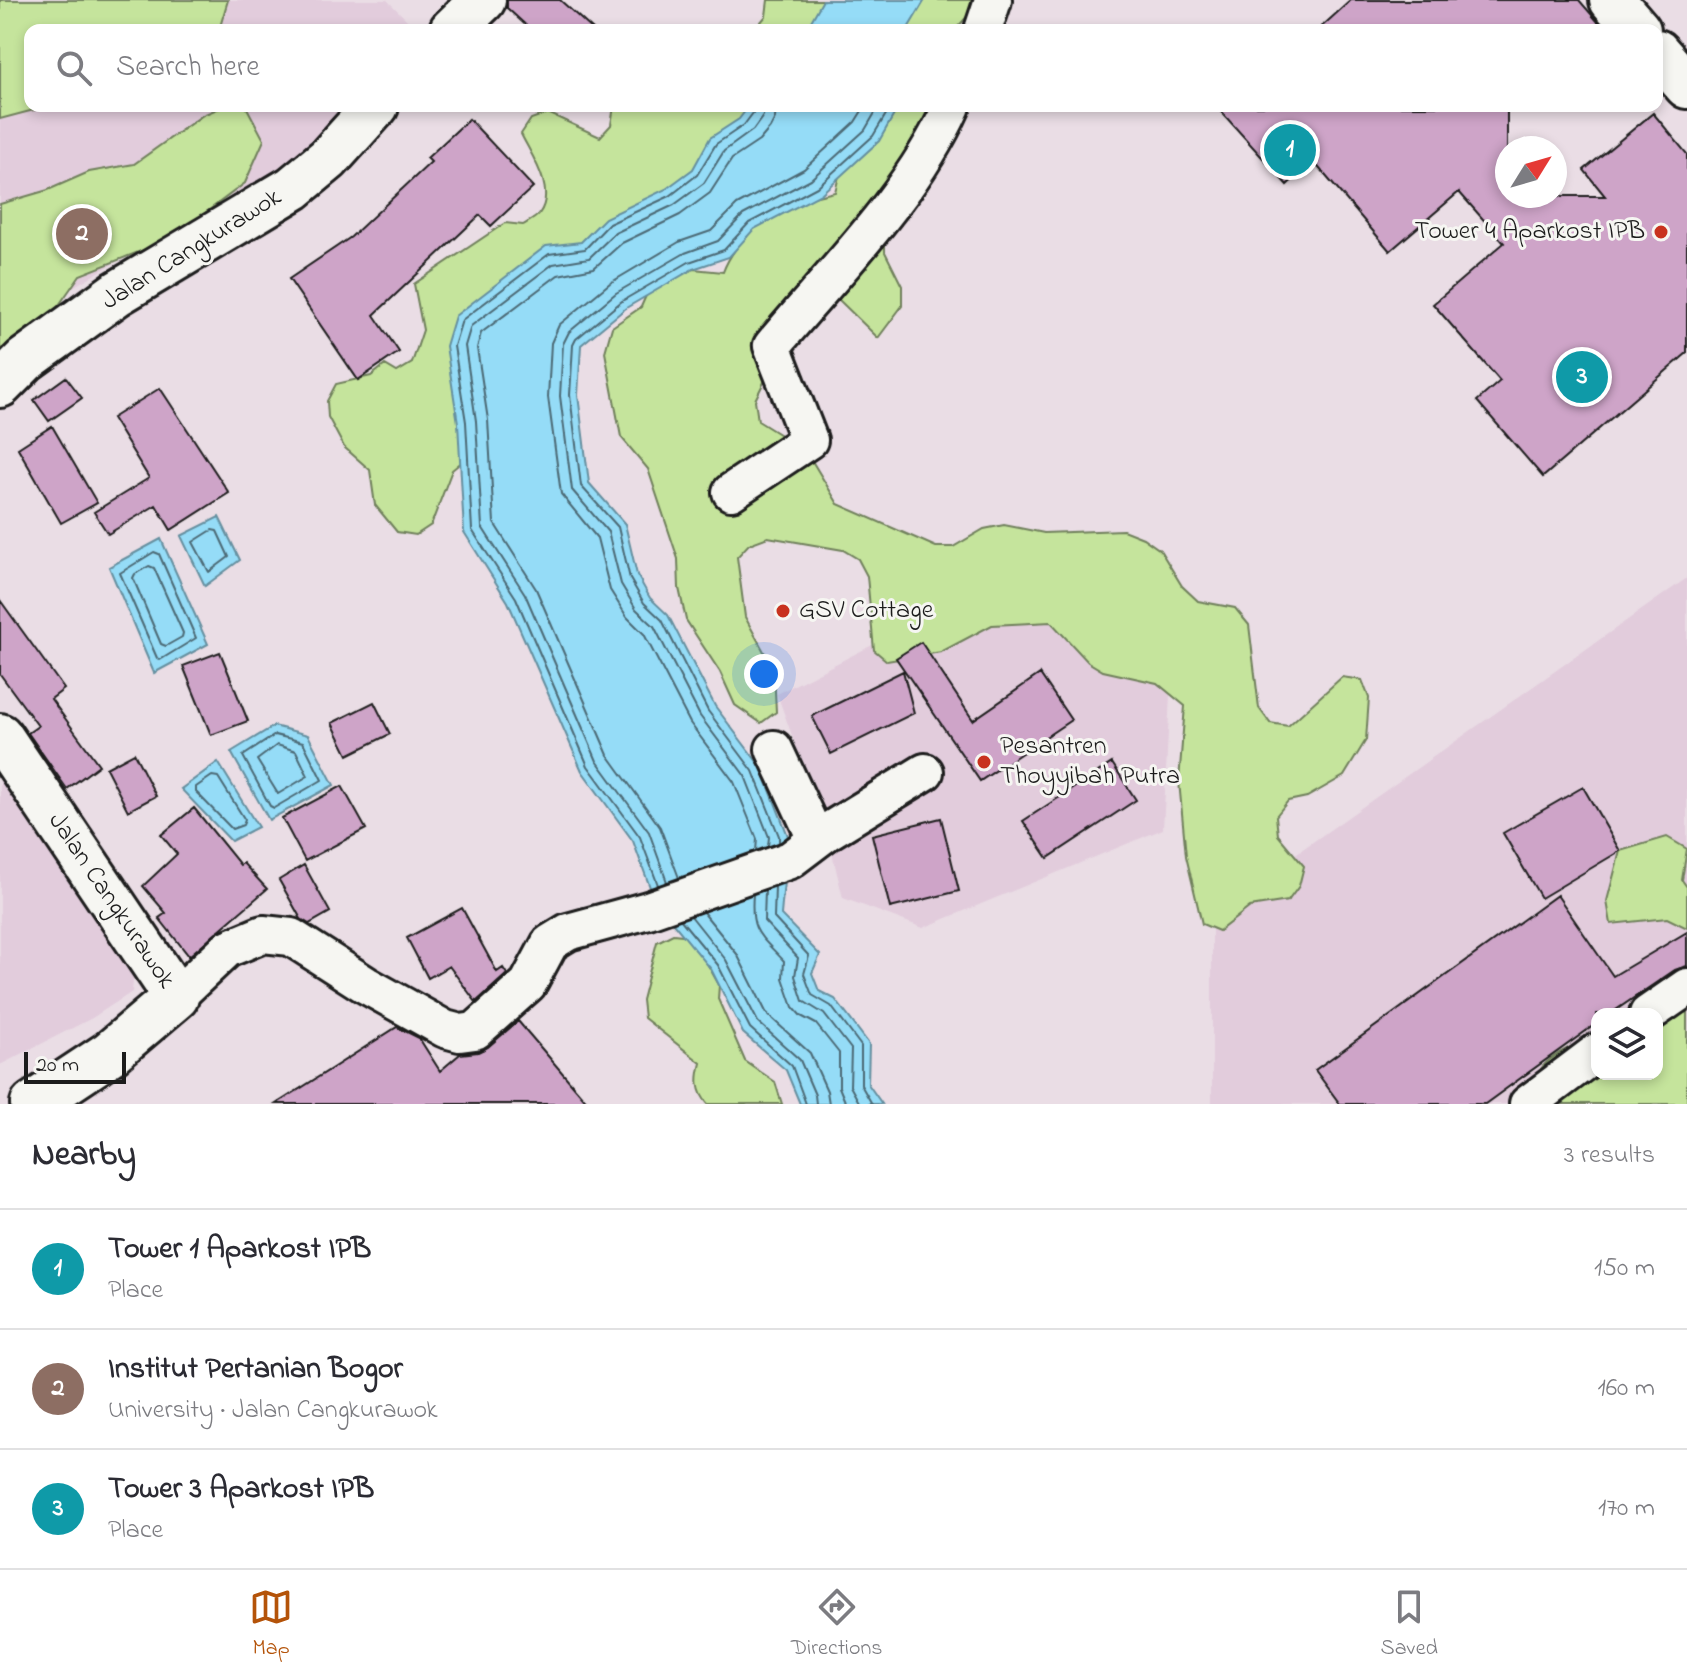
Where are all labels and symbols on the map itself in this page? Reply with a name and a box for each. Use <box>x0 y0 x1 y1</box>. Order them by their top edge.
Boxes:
pin: 1 <box>1264 120 1316 180</box>
north arrow <box>1495 136 1567 208</box>
street label: Jalan Cangkurawok <box>95 179 290 321</box>
pin: 2 <box>56 204 108 264</box>
place label: Tower 4 Aparkost IPB <box>1414 213 1645 251</box>
marker: Tower 4 Aparkost IPB <box>1652 223 1670 241</box>
pin: 3 <box>1556 347 1608 407</box>
place label: GSV Cottage <box>799 592 934 630</box>
marker: GSV Cottage <box>774 602 792 620</box>
your location <box>744 654 784 694</box>
place label: Pesantren Thoyyibah Putra <box>1000 728 1180 796</box>
marker: Pesantren Thoyyibah Putra <box>975 753 993 771</box>
street label: Jalan Cangkurawok <box>38 805 185 997</box>
scale bar <box>24 1048 126 1084</box>

